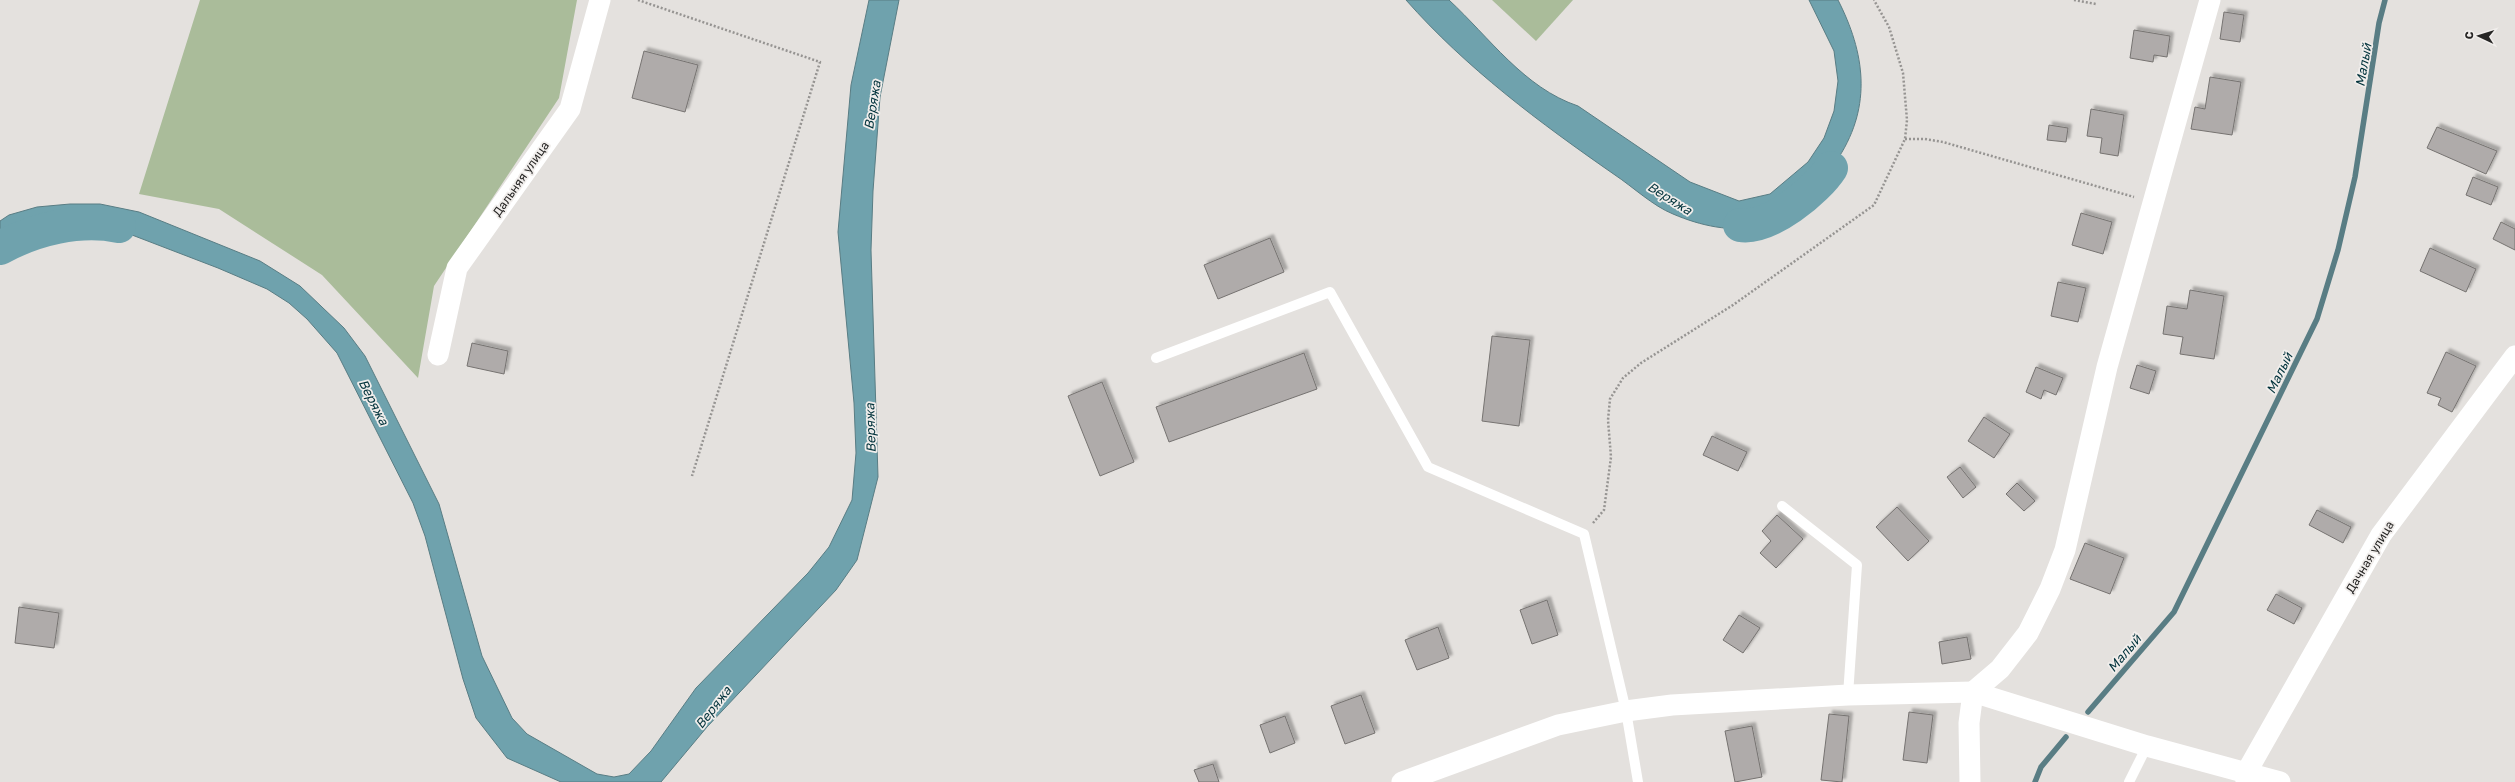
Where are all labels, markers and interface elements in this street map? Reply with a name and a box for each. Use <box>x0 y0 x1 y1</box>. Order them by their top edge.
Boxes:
north arrow <box>2459 16 2499 56</box>
text: С <box>2462 31 2475 40</box>
water label: Малый <box>2351 41 2375 88</box>
water label: Веряжа <box>860 79 884 131</box>
street label: Дальняя улица <box>489 138 552 219</box>
water label: Веряжа <box>1645 178 1696 218</box>
water label: Малый <box>2262 349 2296 396</box>
water label: Веряжа <box>356 376 393 428</box>
water label: Веряжа <box>861 402 879 453</box>
street label: Дачная улица <box>2342 518 2397 595</box>
water label: Малый <box>2104 630 2145 675</box>
water label: Веряжа <box>692 682 735 731</box>

